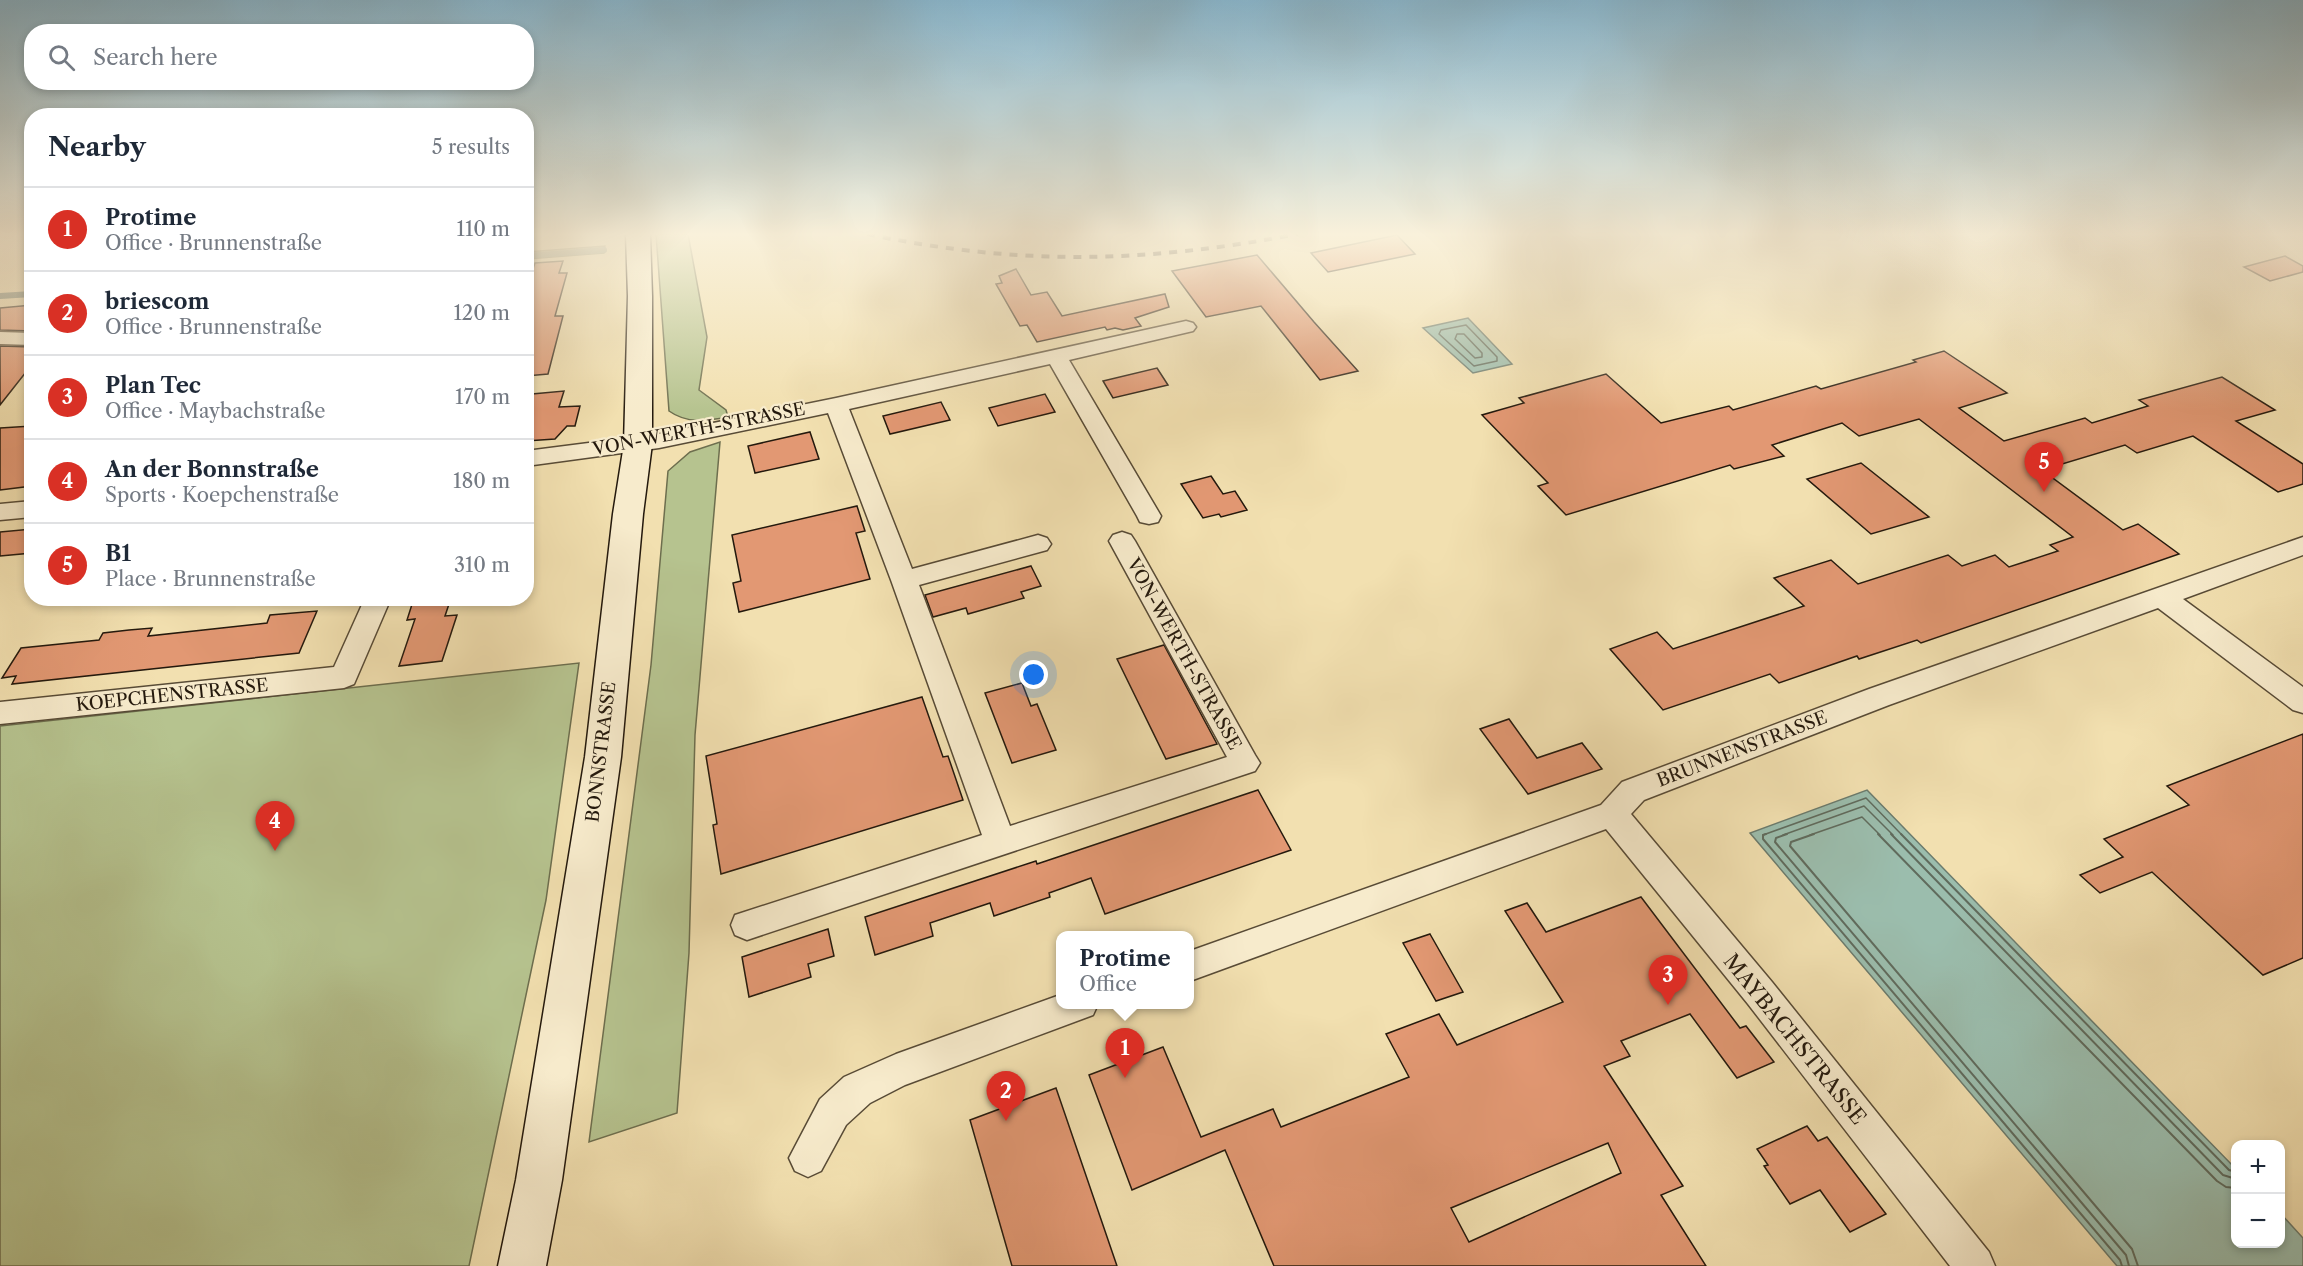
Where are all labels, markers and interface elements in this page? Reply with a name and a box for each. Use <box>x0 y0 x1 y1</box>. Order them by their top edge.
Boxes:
search box <box>24 24 534 90</box>
icon: search <box>45 41 78 74</box>
text: Search here <box>93 44 218 71</box>
text: Nearby <box>48 131 146 163</box>
text: 5 results <box>432 135 510 159</box>
text: Protime <box>105 204 196 231</box>
text: 1 <box>63 217 72 241</box>
text: 110 m <box>457 217 510 241</box>
text: Office · Brunnenstraße <box>105 231 322 255</box>
text: briescom <box>105 288 209 315</box>
text: 2 <box>62 301 73 325</box>
text: 120 m <box>453 301 510 325</box>
text: Office · Brunnenstraße <box>105 315 322 339</box>
text: Plan Tec <box>105 372 201 399</box>
text: 3 <box>62 385 73 409</box>
text: 170 m <box>455 385 510 409</box>
street label: VON-WERTH-STRASSE <box>590 398 807 461</box>
text: Office · Maybachstraße <box>105 399 325 423</box>
pin: 5 <box>2024 442 2064 492</box>
text: An der Bonnstraße <box>105 456 319 483</box>
text: 4 <box>62 469 73 493</box>
text: 180 m <box>453 469 510 493</box>
text: Sports · Koepchenstraße <box>105 483 339 507</box>
text: B1 <box>105 540 131 567</box>
text: 5 <box>62 553 73 577</box>
text: 310 m <box>454 553 510 577</box>
street label: VON-WERTH-STRASSE <box>1122 553 1246 754</box>
text: Place · Brunnenstraße <box>105 567 316 591</box>
your location <box>1019 660 1048 689</box>
street label: KOEPCHENSTRASSE <box>75 674 269 716</box>
street label: BONNSTRASSE <box>581 680 621 824</box>
street label: BRUNNENSTRASSE <box>1654 706 1830 792</box>
pin: 4 <box>256 802 294 851</box>
popup <box>1056 931 1194 1009</box>
text: Protime <box>1079 945 1171 972</box>
street label: MAYBACHSTRASSE <box>1719 949 1871 1129</box>
pin: 3 <box>1648 956 1688 1005</box>
text: Office <box>1079 972 1137 996</box>
pin: 1 <box>1106 1028 1144 1078</box>
pin: 2 <box>986 1072 1026 1121</box>
map controls <box>2231 1140 2285 1248</box>
button: + <box>2231 1140 2285 1194</box>
button: − <box>2231 1194 2285 1248</box>

